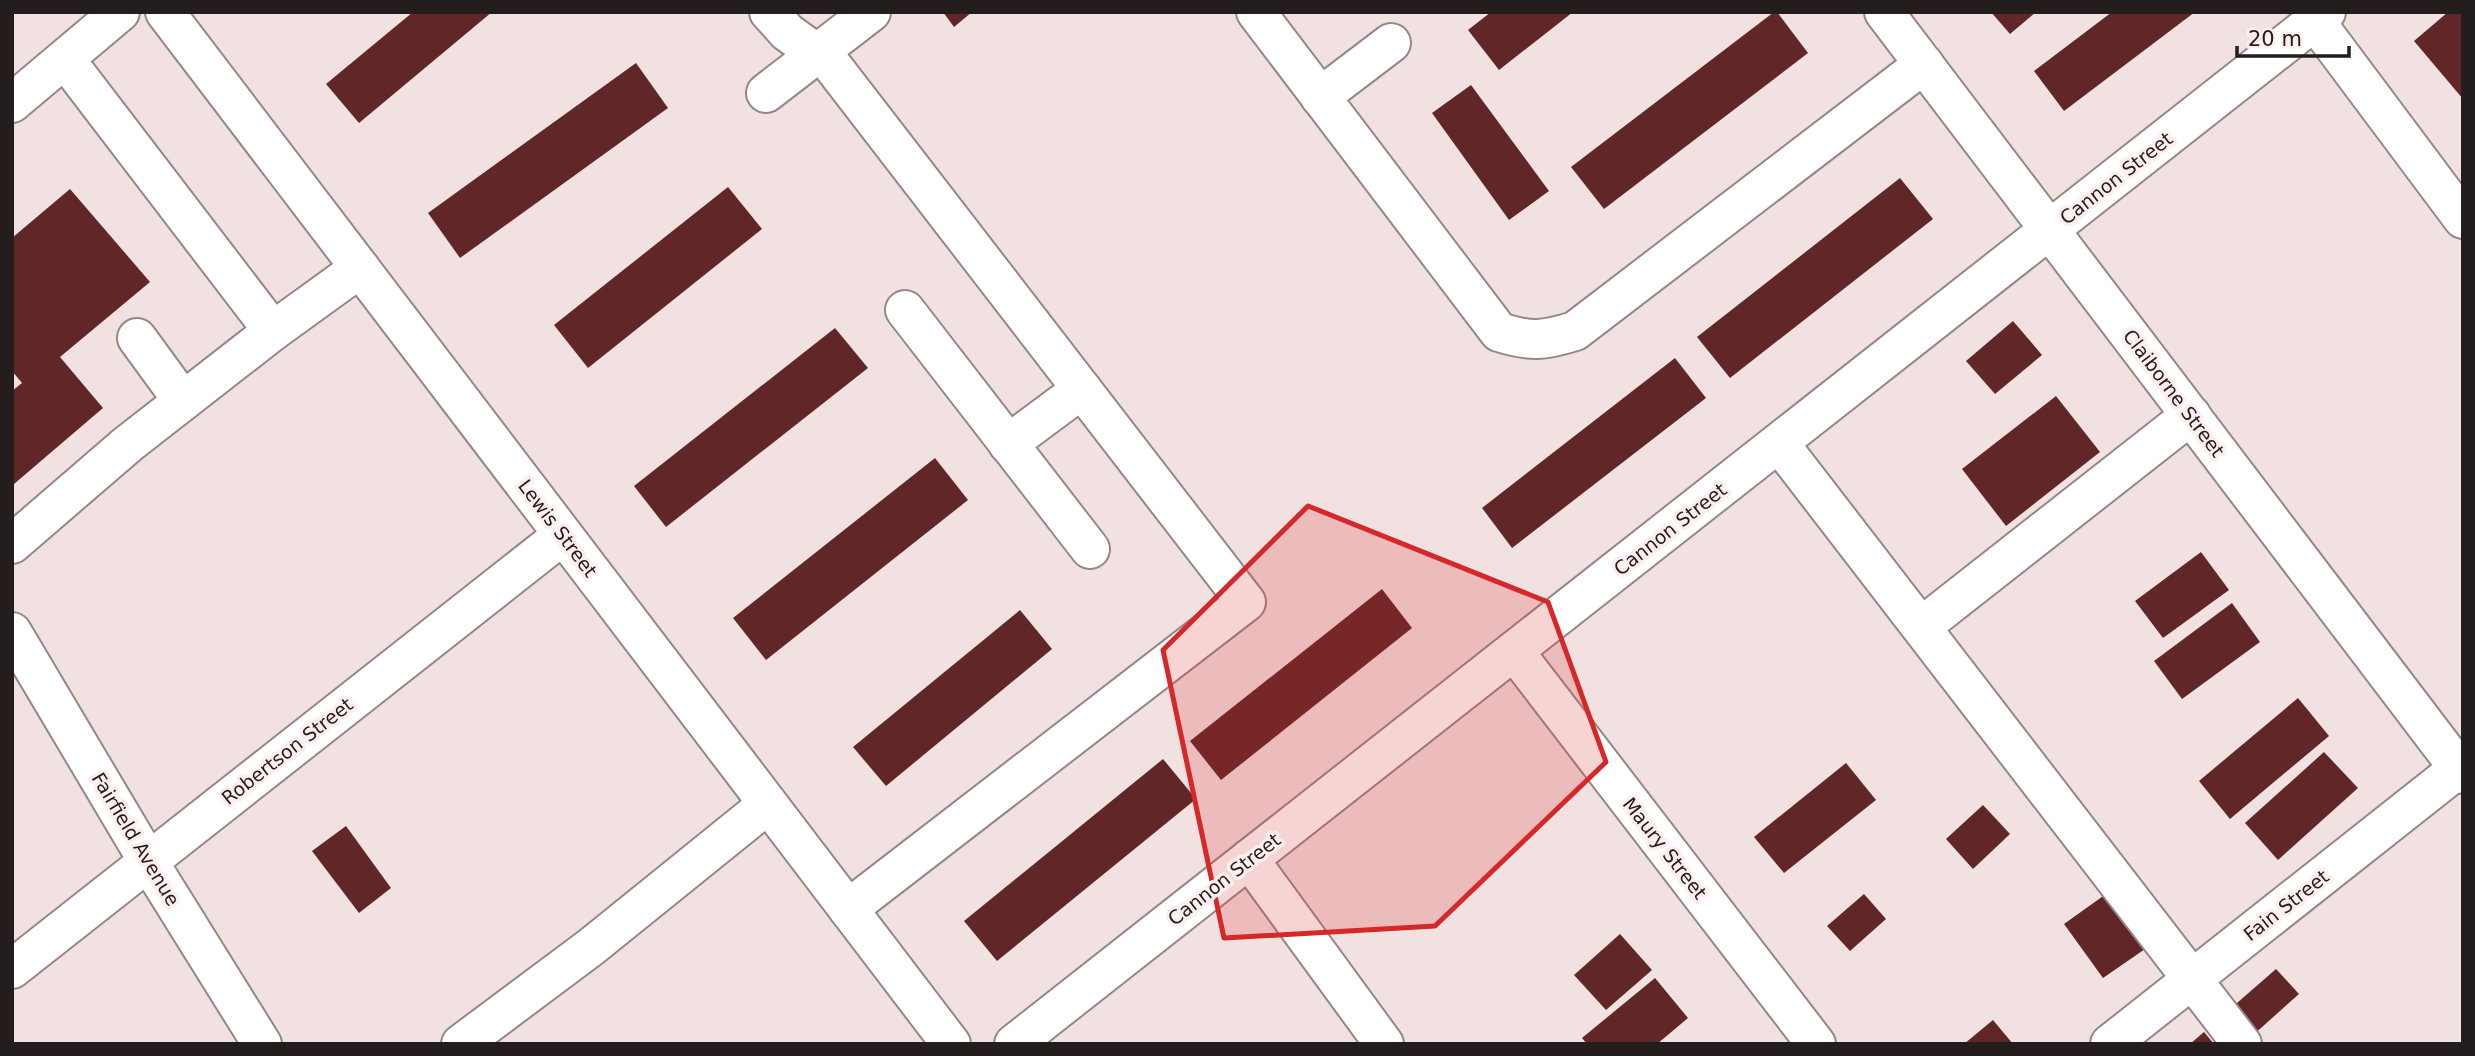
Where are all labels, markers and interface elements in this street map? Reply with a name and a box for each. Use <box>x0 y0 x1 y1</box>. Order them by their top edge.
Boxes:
scale bar <box>2237 14 2349 58</box>
text: 20 m <box>2248 27 2302 51</box>
street label: Cannon Street <box>2055 127 2177 229</box>
street label: Claiborne Street <box>2119 325 2229 461</box>
street label: Lewis Street <box>514 475 602 581</box>
street label: Cannon Street <box>1609 478 1731 580</box>
street label: Robertson Street <box>217 693 357 809</box>
street label: Fairfield Avenue <box>88 768 184 910</box>
street label: Maury Street <box>1618 793 1712 903</box>
street label: Cannon Street <box>1163 828 1285 930</box>
street label: Fain Street <box>2239 865 2333 945</box>

